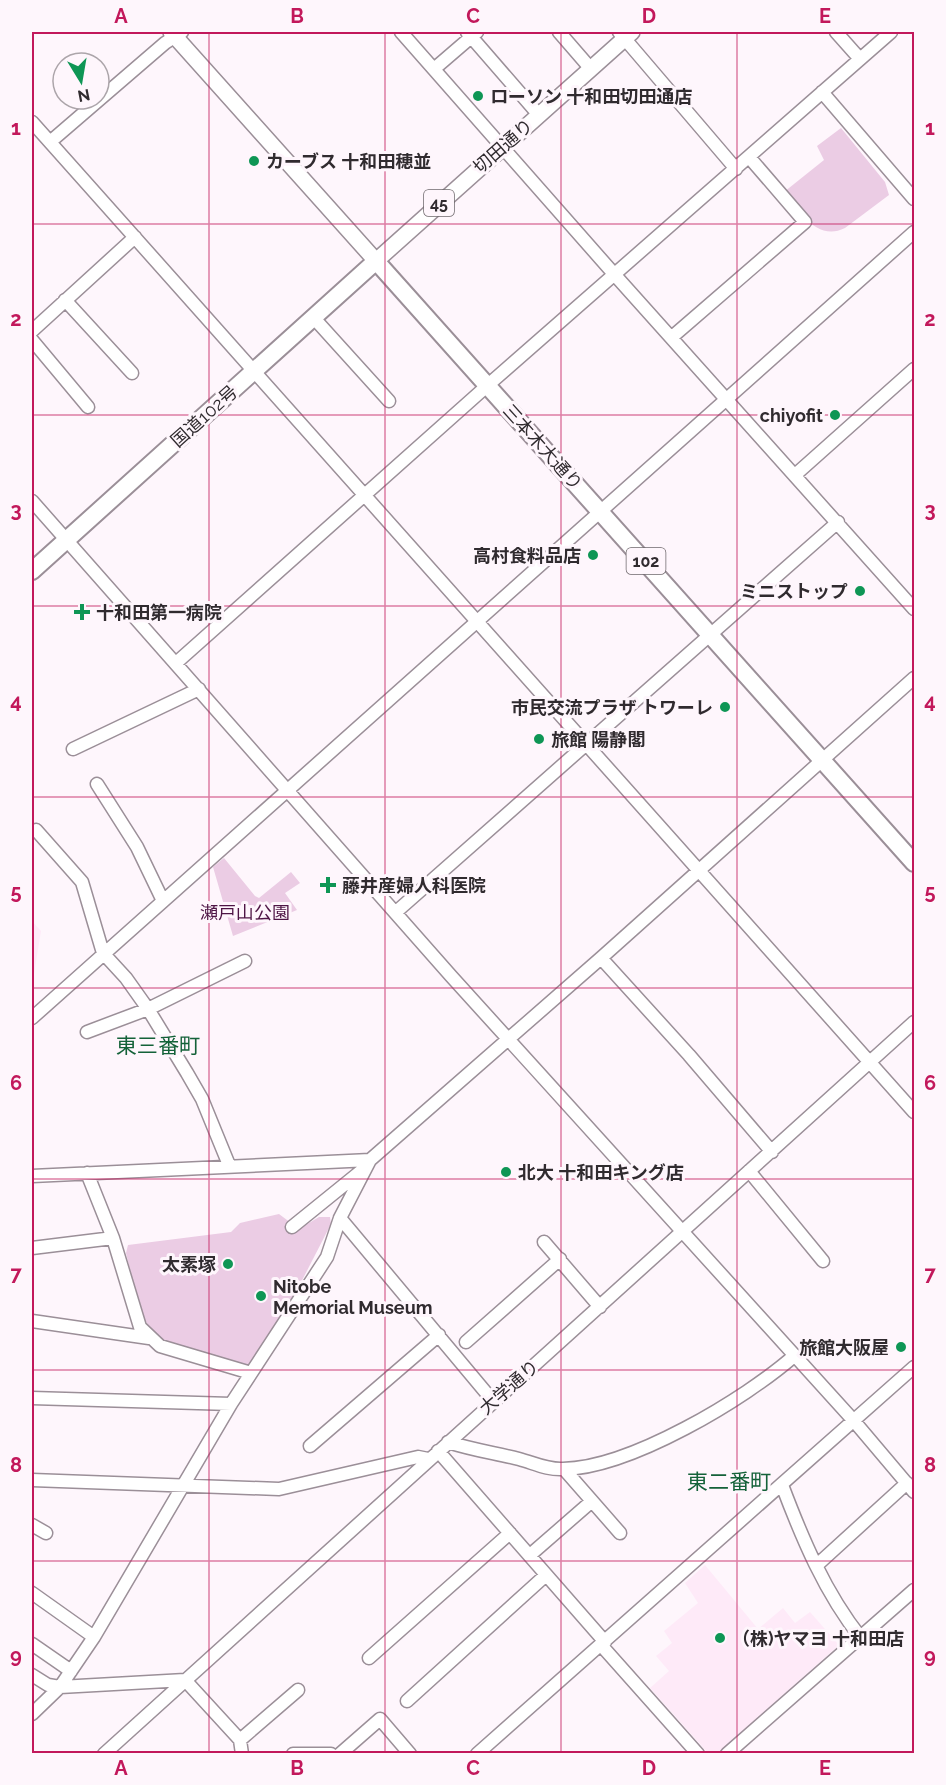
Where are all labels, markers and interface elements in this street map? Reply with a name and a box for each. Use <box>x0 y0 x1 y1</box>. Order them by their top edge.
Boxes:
text: A <box>114 4 128 28</box>
text: B <box>290 4 304 28</box>
text: C <box>466 4 480 28</box>
text: D <box>642 4 656 28</box>
text: E <box>819 4 831 28</box>
north arrow <box>51 51 111 111</box>
text: N <box>76 85 92 106</box>
place label: ローソン 十和田切田通店 <box>490 86 692 107</box>
marker: ローソン 十和田切田通店 <box>471 89 485 103</box>
street label: 切田通り <box>469 114 537 178</box>
text: 1 <box>11 116 21 140</box>
text: 1 <box>925 116 935 140</box>
place label: カーブス 十和田穂並 <box>266 151 431 172</box>
marker: カーブス 十和田穂並 <box>247 154 261 168</box>
road number: 45 <box>424 190 454 216</box>
text: 2 <box>10 307 22 331</box>
text: 2 <box>924 307 936 331</box>
street label: 国道102号 <box>166 381 242 451</box>
street label: 三本木大通り <box>499 400 587 494</box>
place label: chiyofit <box>760 405 823 426</box>
marker: chiyofit <box>828 408 842 422</box>
text: 3 <box>10 498 22 522</box>
text: 3 <box>924 498 936 522</box>
place label: 高村食料品店 <box>473 545 581 566</box>
marker: 高村食料品店 <box>586 548 600 562</box>
road number: 102 <box>626 548 666 574</box>
place label: ミニストップ <box>740 581 848 602</box>
marker: ミニストップ <box>853 584 867 598</box>
place label: 十和田第一病院 <box>96 602 222 623</box>
marker: 十和田第一病院 <box>73 603 91 621</box>
text: 4 <box>10 689 22 713</box>
text: 4 <box>924 689 936 713</box>
place label: 市民交流プラザ トワーレ <box>511 697 713 718</box>
marker: 市民交流プラザ トワーレ <box>718 700 732 714</box>
place label: 旅館 陽静閣 <box>551 729 645 750</box>
marker: 旅館 陽静閣 <box>532 732 546 746</box>
place label: 藤井産婦人科医院 <box>342 875 486 896</box>
marker: 藤井産婦人科医院 <box>319 876 337 894</box>
text: 5 <box>10 880 22 904</box>
text: 5 <box>924 880 936 904</box>
park label: 瀬戸山公園 <box>200 902 290 923</box>
district label: 東三番町 <box>116 1033 200 1058</box>
text: 6 <box>10 1071 22 1095</box>
text: 6 <box>924 1071 936 1095</box>
place label: 北大 十和田キング店 <box>518 1162 684 1183</box>
marker: 北大 十和田キング店 <box>499 1165 513 1179</box>
place label: 太素塚 <box>162 1254 216 1275</box>
marker: 太素塚 <box>221 1257 235 1271</box>
text: 7 <box>10 1262 22 1286</box>
text: 7 <box>924 1262 936 1286</box>
place label: Nitobe Memorial Museum <box>273 1276 433 1318</box>
marker: Nitobe Memorial Museum <box>254 1289 268 1303</box>
place label: 旅館大阪屋 <box>799 1337 889 1358</box>
marker: 旅館大阪屋 <box>894 1340 908 1354</box>
street label: 大学通り <box>475 1355 543 1419</box>
text: 8 <box>10 1453 22 1477</box>
text: 8 <box>924 1453 936 1477</box>
district label: 東二番町 <box>687 1469 771 1494</box>
place label: （株)ヤマヨ 十和田店 <box>732 1628 904 1649</box>
marker: （株)ヤマヨ 十和田店 <box>713 1631 727 1645</box>
text: 9 <box>10 1644 22 1668</box>
text: 9 <box>924 1644 936 1668</box>
text: A <box>114 1756 128 1780</box>
text: B <box>290 1756 304 1780</box>
text: C <box>466 1756 480 1780</box>
text: D <box>642 1756 656 1780</box>
text: E <box>819 1756 831 1780</box>

